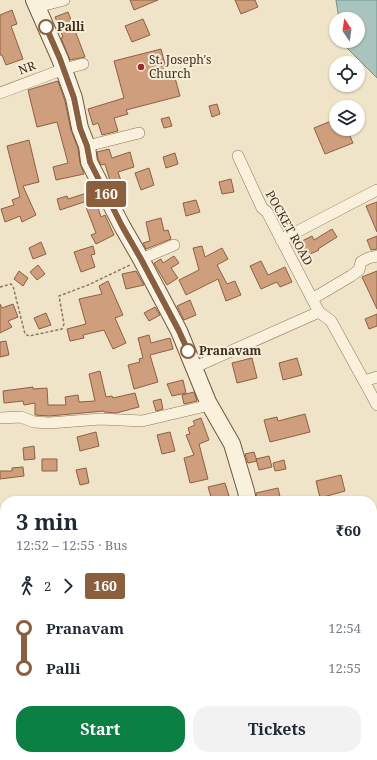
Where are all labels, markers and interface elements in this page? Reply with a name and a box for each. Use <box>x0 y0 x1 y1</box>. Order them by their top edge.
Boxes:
north arrow <box>329 12 365 48</box>
map controls <box>329 12 365 136</box>
place label: Palli <box>57 18 85 35</box>
marker: Palli <box>38 19 54 35</box>
place label: St. Joseph's Church <box>149 51 211 82</box>
button: locate <box>329 56 365 92</box>
street label: NR <box>16 57 38 78</box>
marker: St. Joseph's Church <box>136 62 146 72</box>
button: layers <box>329 100 365 136</box>
line badge: 160 <box>83 181 129 207</box>
text: 160 <box>94 184 118 203</box>
street label: POCKET ROAD <box>262 187 317 269</box>
place label: Pranavam <box>199 342 262 359</box>
marker: Pranavam <box>180 343 196 359</box>
text: 3 min <box>16 506 78 536</box>
text: ₹60 <box>336 520 361 540</box>
text: 12:52 – 12:55 · Bus <box>16 536 127 554</box>
icon: walk <box>16 575 38 597</box>
icon: forward <box>57 575 79 597</box>
text: 160 <box>93 576 117 595</box>
text: 2 <box>44 577 51 595</box>
text: Pranavam <box>46 618 124 638</box>
text: 12:54 <box>328 619 361 637</box>
text: Palli <box>46 658 80 678</box>
text: 12:55 <box>328 659 361 677</box>
button: Start <box>16 706 185 752</box>
button: Tickets <box>193 706 361 752</box>

